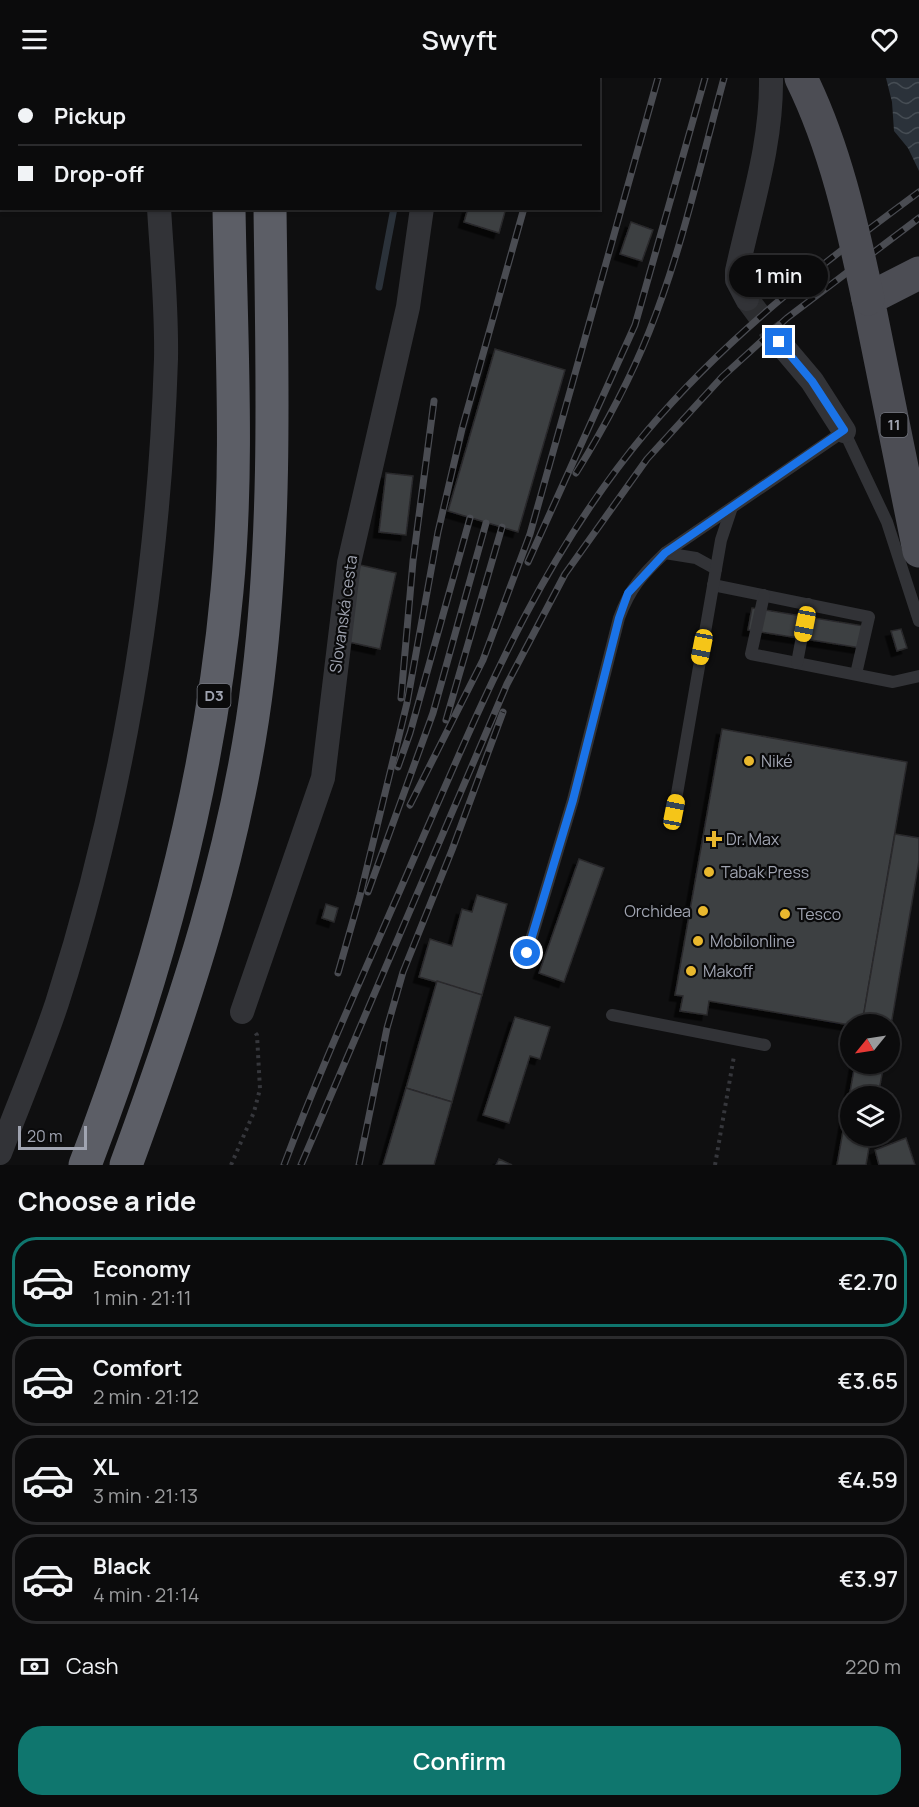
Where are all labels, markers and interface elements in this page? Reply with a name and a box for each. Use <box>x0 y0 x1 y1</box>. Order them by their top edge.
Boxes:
text: Swyft <box>422 21 497 58</box>
icon: menu <box>18 23 51 56</box>
icon: heart <box>868 23 901 56</box>
text: Pickup <box>54 101 126 131</box>
text: Drop-off <box>54 159 144 189</box>
callout: 1 min <box>730 255 828 297</box>
text: 1 min <box>755 262 802 289</box>
route end <box>765 328 792 355</box>
road number: 11 <box>880 413 908 437</box>
street label: Slovanská cesta <box>324 554 362 674</box>
car <box>793 605 817 643</box>
car <box>690 628 714 666</box>
road number: D3 <box>198 684 230 708</box>
place label: Niké <box>761 750 793 772</box>
marker: Niké <box>742 754 756 768</box>
car <box>662 793 686 831</box>
place label: Dr. Max <box>726 828 780 850</box>
marker: Dr. Max <box>707 832 721 846</box>
place label: Tabak Press <box>721 861 809 883</box>
marker: Tabak Press <box>702 865 716 879</box>
place label: Orchidea <box>624 900 691 922</box>
place label: Tesco <box>797 903 841 925</box>
marker: Orchidea <box>696 904 710 918</box>
marker: Tesco <box>778 907 792 921</box>
place label: Mobilonline <box>710 930 795 952</box>
marker: Mobilonline <box>691 934 705 948</box>
route start <box>513 939 540 966</box>
place label: Makoff <box>703 960 754 982</box>
marker: Makoff <box>684 964 698 978</box>
north arrow <box>840 1014 900 1074</box>
map controls <box>840 1014 900 1146</box>
button: layers <box>840 1086 900 1146</box>
scale bar <box>18 1123 87 1150</box>
text: 20 m <box>27 1125 63 1147</box>
text: Choose a ride <box>18 1182 196 1219</box>
text: Economy <box>93 1254 191 1284</box>
icon: car <box>21 1255 75 1309</box>
text: €2.70 <box>838 1267 898 1297</box>
text: 1 min · 21:11 <box>93 1284 192 1311</box>
text: Comfort <box>93 1353 182 1383</box>
icon: car <box>21 1354 75 1408</box>
text: €3.65 <box>838 1366 898 1396</box>
text: 2 min · 21:12 <box>93 1383 199 1410</box>
text: XL <box>93 1452 119 1482</box>
icon: car <box>21 1453 75 1507</box>
text: €4.59 <box>838 1465 898 1495</box>
text: 3 min · 21:13 <box>93 1482 198 1509</box>
text: Black <box>93 1551 150 1581</box>
icon: car <box>21 1552 75 1606</box>
text: €3.97 <box>839 1564 898 1594</box>
text: 4 min · 21:14 <box>93 1581 200 1608</box>
icon: cash <box>18 1650 51 1683</box>
text: Cash <box>66 1651 119 1681</box>
text: 220 m <box>845 1653 901 1680</box>
button: Confirm <box>18 1726 901 1795</box>

